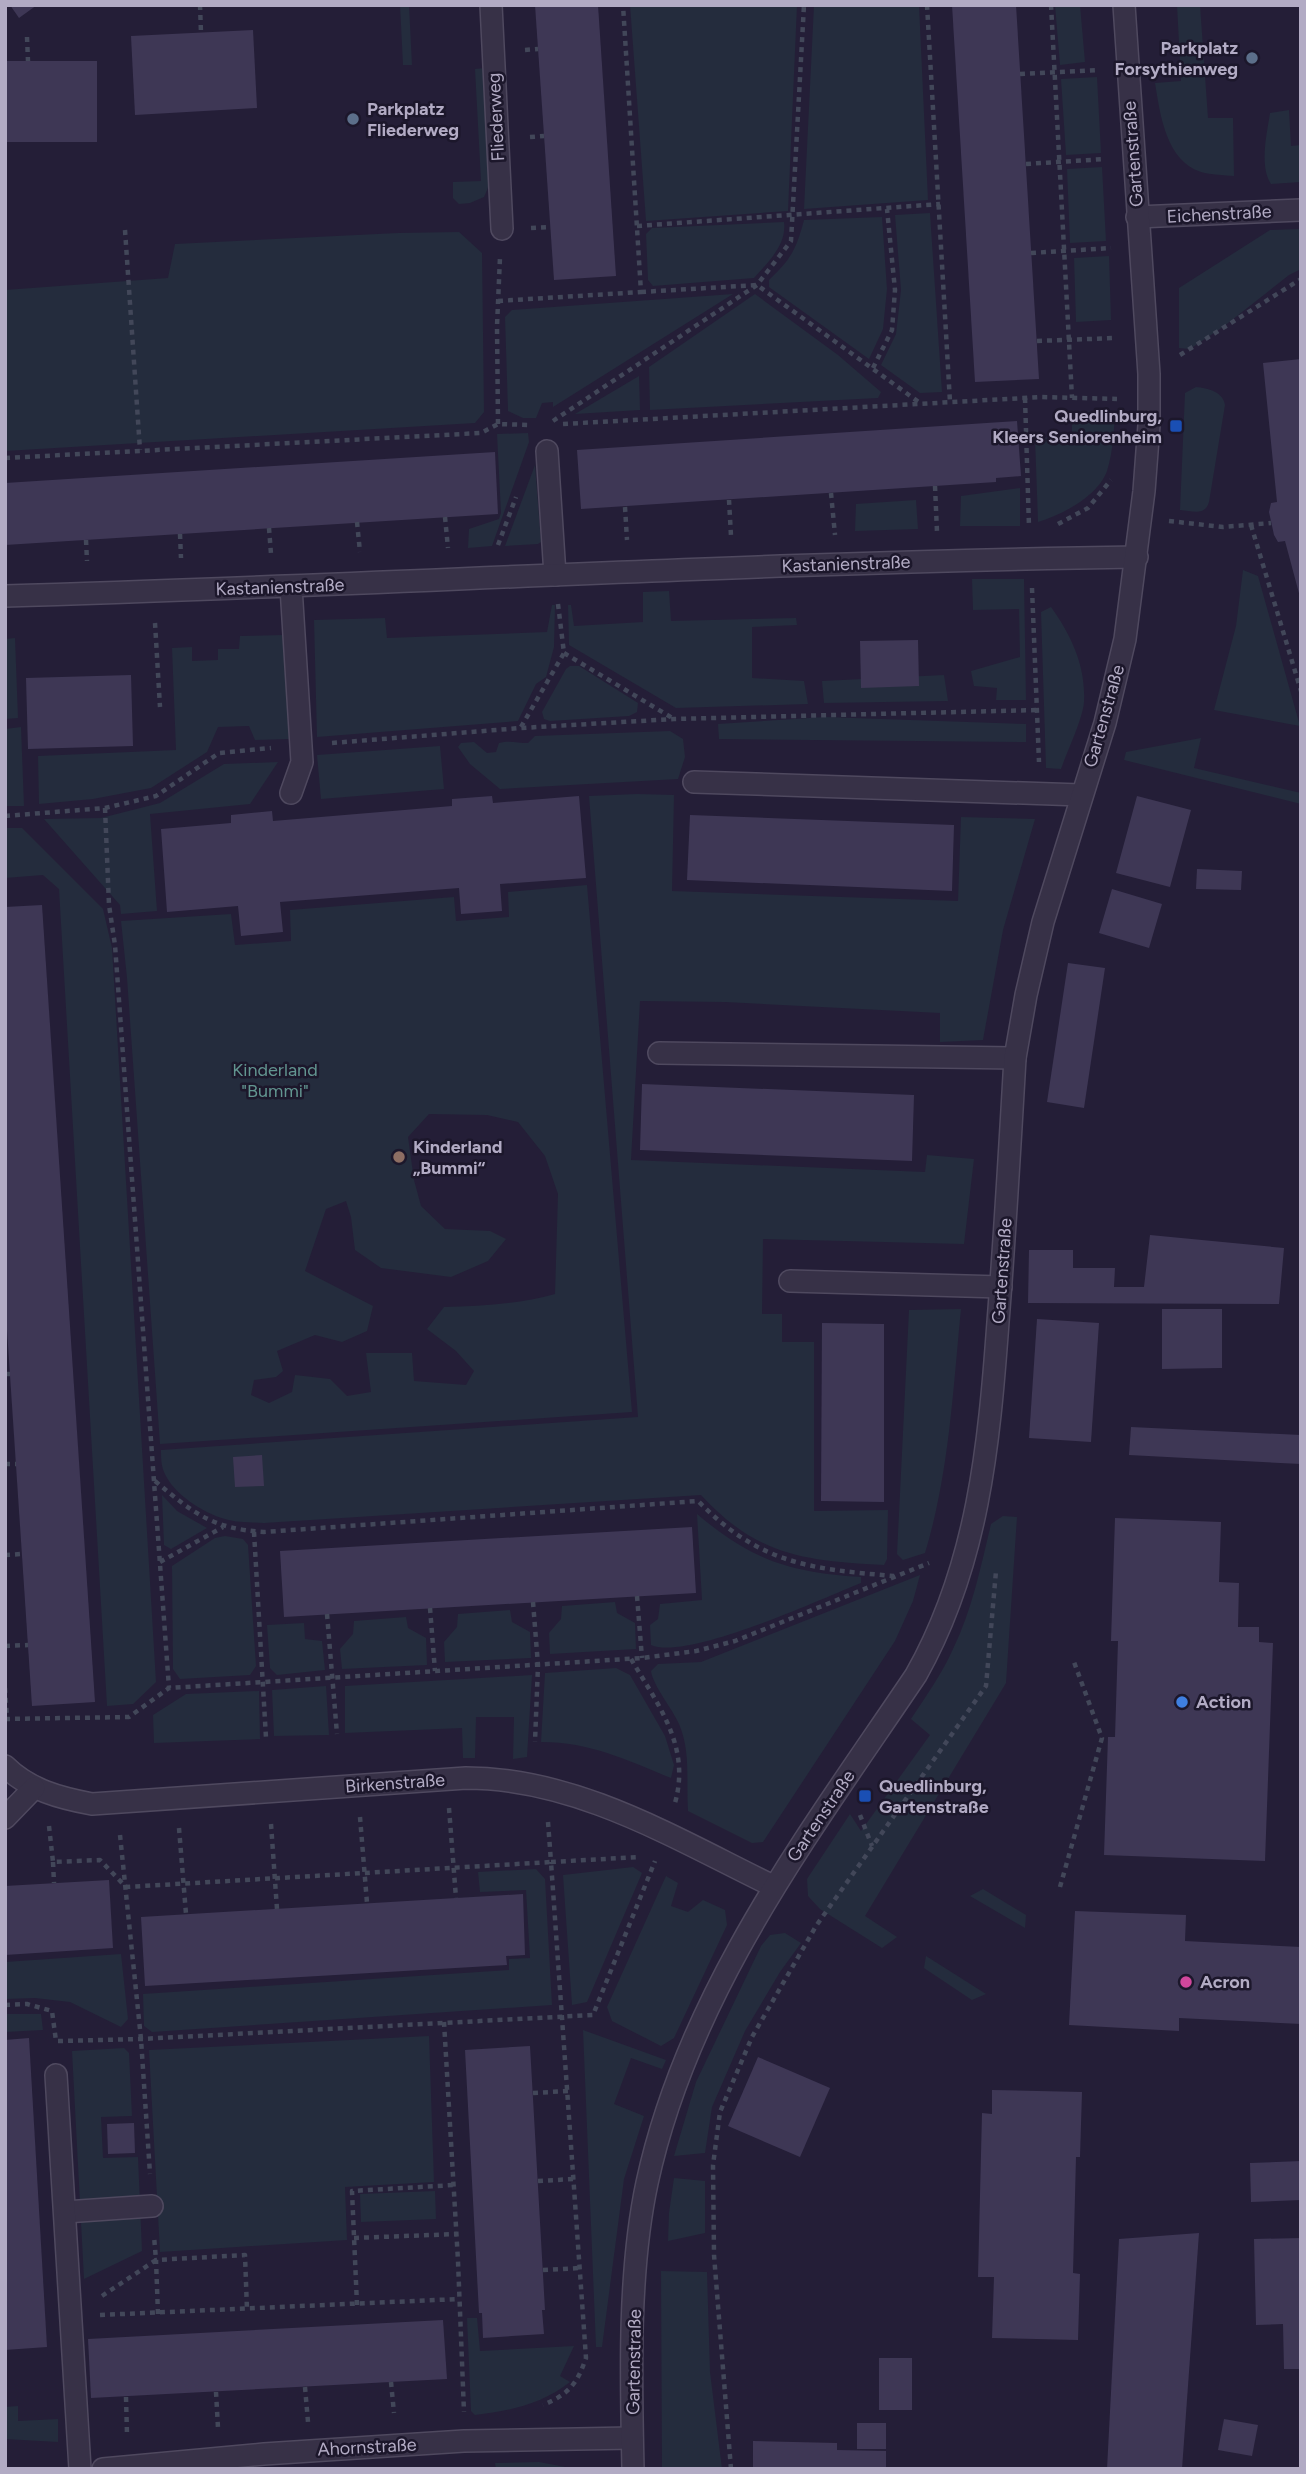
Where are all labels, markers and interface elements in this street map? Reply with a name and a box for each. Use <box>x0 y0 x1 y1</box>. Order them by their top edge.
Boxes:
place label: Parkplatz Forsythienweg <box>1114 37 1238 80</box>
marker: Parkplatz Forsythienweg <box>1244 50 1260 66</box>
street label: Fliederweg <box>483 72 509 162</box>
place label: Parkplatz Fliederweg <box>367 98 459 141</box>
street label: Gartenstraße <box>1118 100 1148 208</box>
marker: Parkplatz Fliederweg <box>345 111 361 127</box>
street label: Eichenstraße <box>1166 200 1272 228</box>
place label: Quedlinburg, Kleers Seniorenheim <box>992 405 1162 448</box>
marker: Quedlinburg, Kleers Seniorenheim <box>1168 418 1184 434</box>
street label: Kastanienstraße <box>781 551 911 577</box>
street label: Kastanienstraße <box>215 574 345 600</box>
street label: Gartenstraße <box>1079 662 1129 770</box>
park label: Kinderland "Bummi" <box>232 1059 318 1102</box>
place label: Kinderland „Bummi“ <box>413 1136 502 1179</box>
marker: Kinderland „Bummi“ <box>391 1149 407 1165</box>
street label: Gartenstraße <box>987 1217 1017 1325</box>
place label: Action <box>1196 1691 1251 1713</box>
marker: Action <box>1174 1694 1190 1710</box>
street label: Gartenstraße <box>782 1766 860 1866</box>
street label: Birkenstraße <box>344 1769 446 1797</box>
place label: Quedlinburg, Gartenstraße <box>879 1775 989 1818</box>
marker: Quedlinburg, Gartenstraße <box>857 1788 873 1804</box>
place label: Acron <box>1200 1971 1250 1993</box>
marker: Acron <box>1178 1974 1194 1990</box>
street label: Gartenstraße <box>622 2309 646 2415</box>
street label: Ahornstraße <box>317 2433 417 2461</box>

